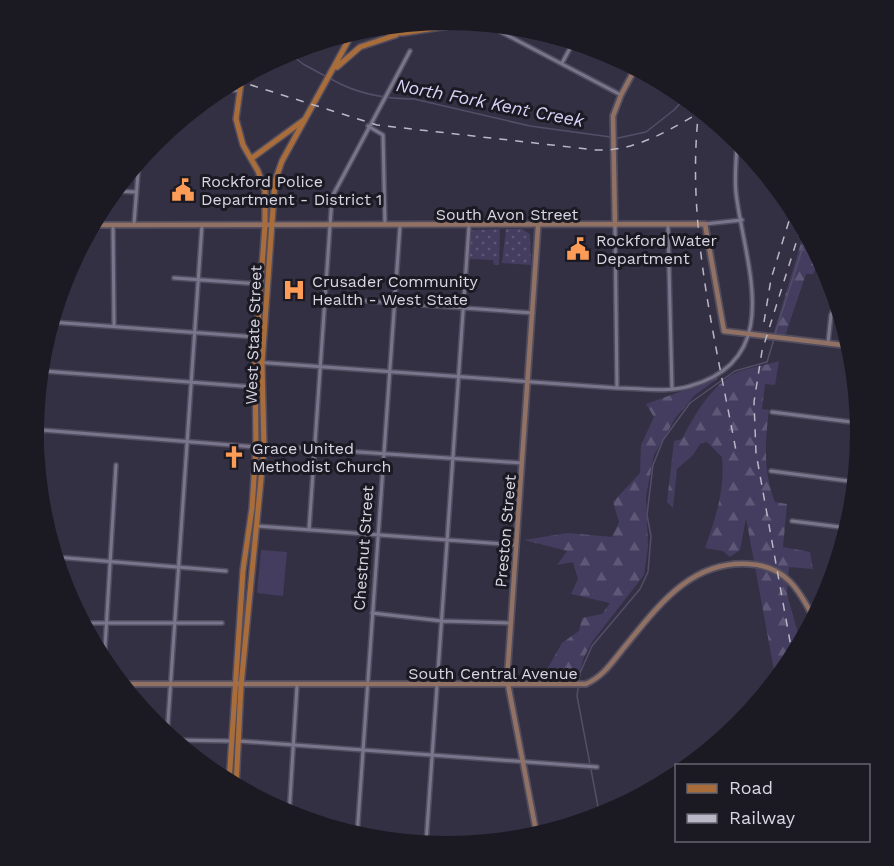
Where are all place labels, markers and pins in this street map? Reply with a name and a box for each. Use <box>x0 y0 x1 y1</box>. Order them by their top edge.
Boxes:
place label: Rockford Police Department - District 1 <box>201 172 382 209</box>
public building icon: Rockford Police Department - District 1 <box>170 177 196 203</box>
place label: Rockford Water Department <box>596 231 717 268</box>
public building icon: Rockford Water Department <box>565 236 591 262</box>
place label: Crusader Community Health - West State <box>312 272 479 309</box>
hospital icon: Crusader Community Health - West State <box>281 277 307 303</box>
place label: Grace United Methodist Church <box>252 439 392 476</box>
church icon: Grace United Methodist Church <box>221 444 247 470</box>

